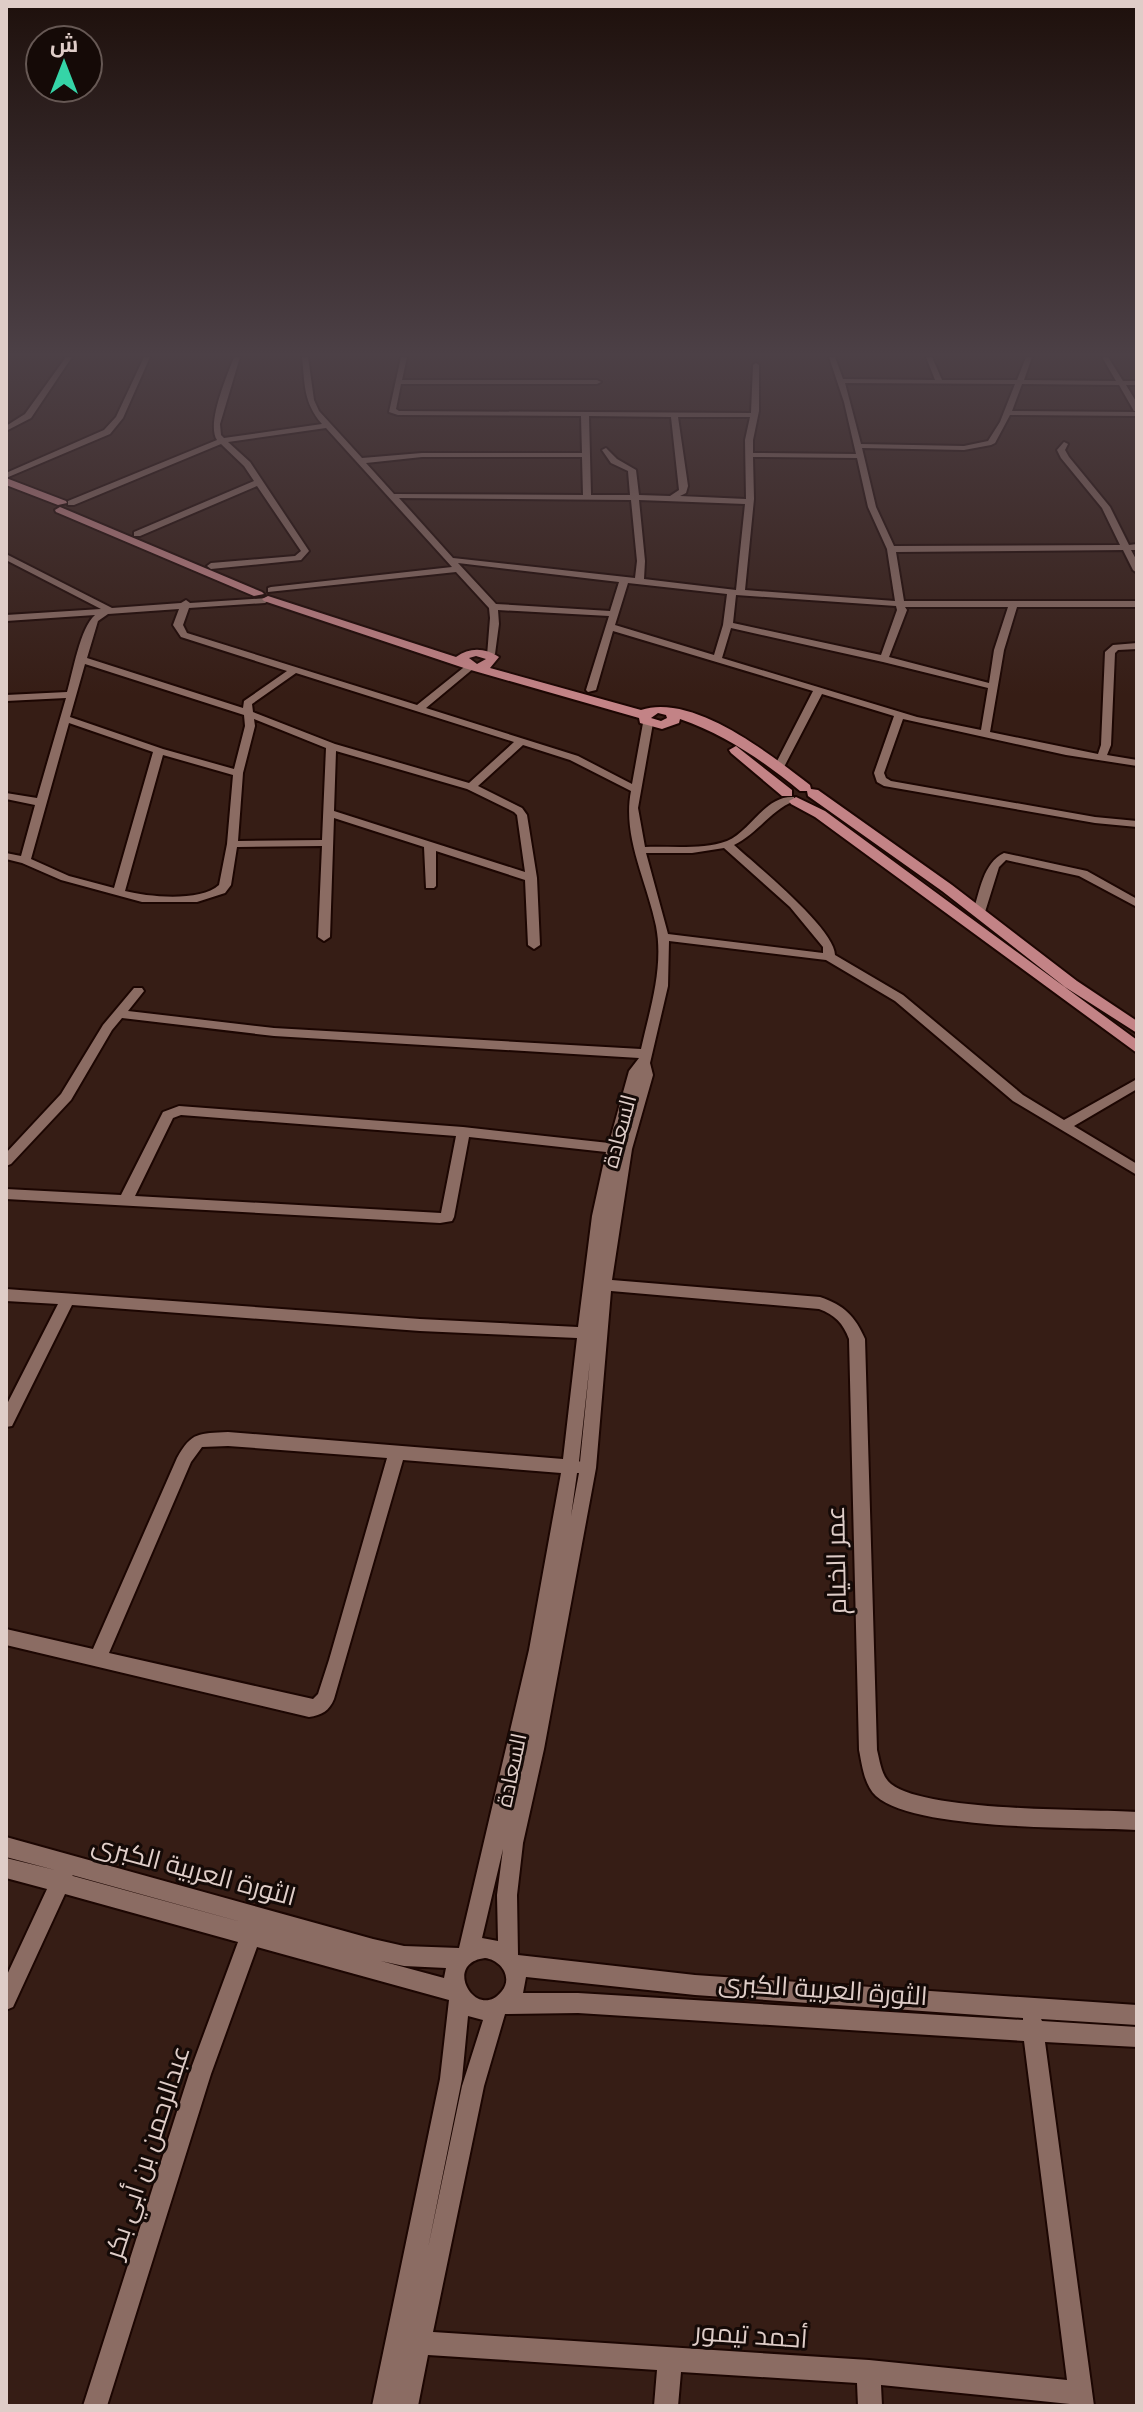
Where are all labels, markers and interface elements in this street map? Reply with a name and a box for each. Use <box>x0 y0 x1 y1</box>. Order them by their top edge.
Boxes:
north arrow <box>24 24 104 104</box>
text: ش <box>50 30 78 58</box>
street label: السعادة <box>596 1091 641 1171</box>
street label: عمر الخيام <box>819 1505 855 1615</box>
street label: السعادة <box>490 1730 531 1809</box>
street label: الثورة العربية الكبرى <box>89 1827 300 1912</box>
street label: الثورة العربية الكبرى <box>717 1966 929 2011</box>
street label: عبدالرحمن بن أبي بكر <box>96 2041 201 2266</box>
street label: أحمد تيمور <box>691 2314 809 2354</box>

